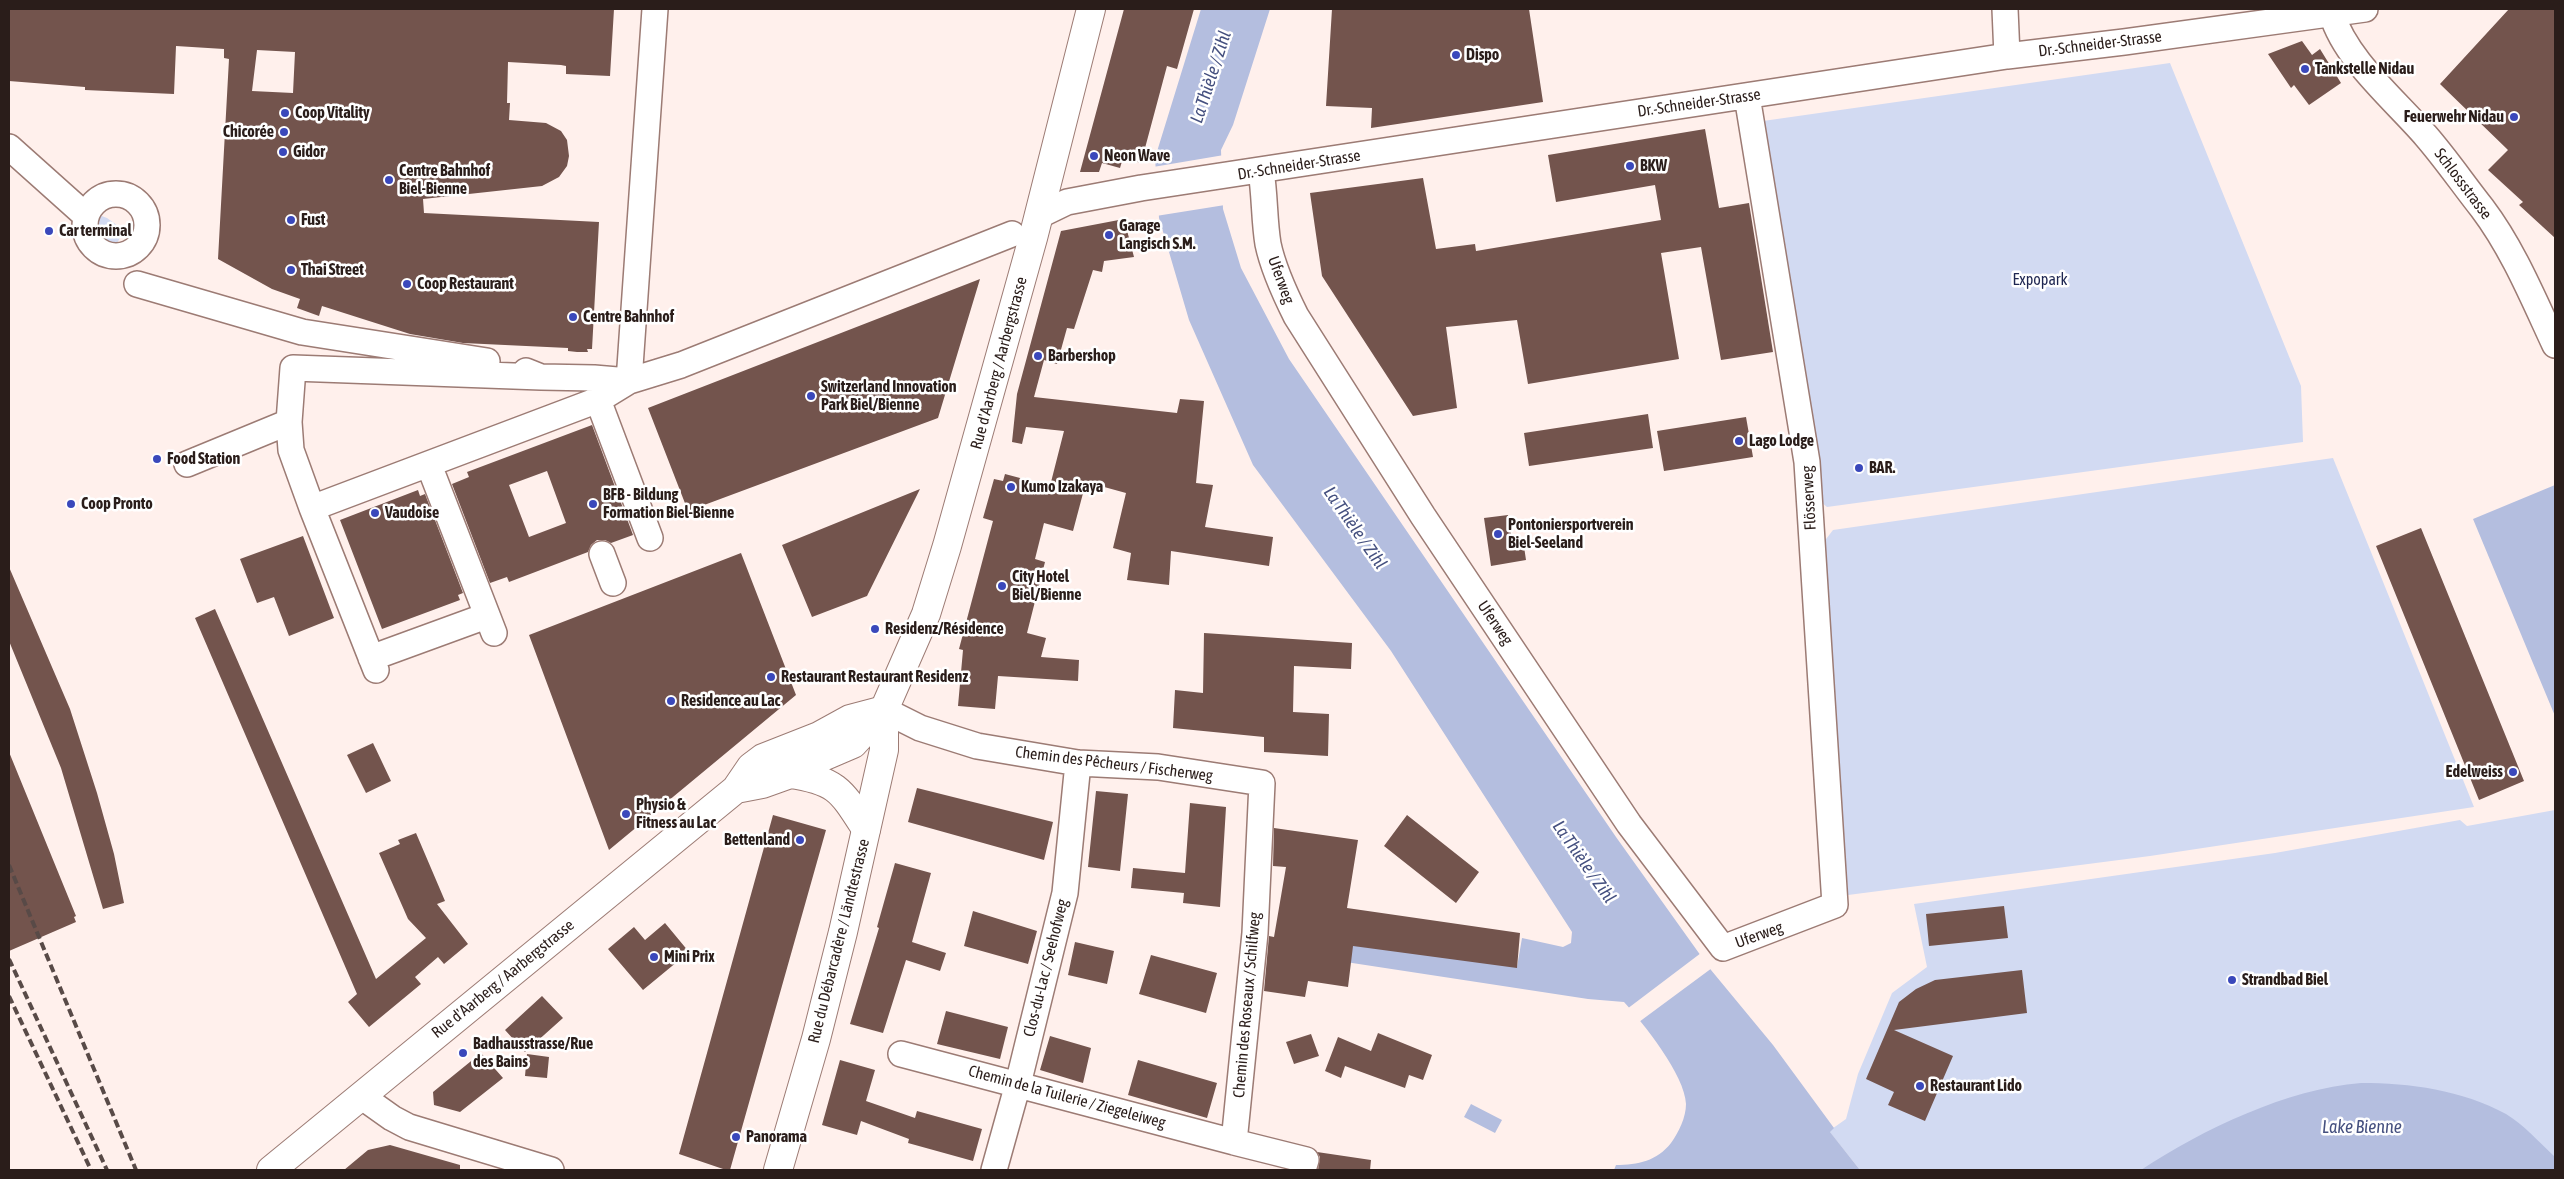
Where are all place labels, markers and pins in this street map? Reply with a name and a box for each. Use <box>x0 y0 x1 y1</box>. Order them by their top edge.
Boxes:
place label: Dispo <box>1466 45 1499 65</box>
marker: Dispo <box>1450 49 1462 61</box>
place label: Tankstelle Nidau <box>2315 59 2414 79</box>
marker: Tankstelle Nidau <box>2299 63 2311 75</box>
place label: Coop Vitality <box>295 103 370 123</box>
marker: Coop Vitality <box>279 107 291 119</box>
place label: Feuerwehr Nidau <box>2404 107 2504 127</box>
marker: Feuerwehr Nidau <box>2508 111 2520 123</box>
place label: Chicorée <box>223 122 274 142</box>
marker: Chicorée <box>278 126 290 138</box>
place label: Gidor <box>293 142 325 162</box>
marker: Gidor <box>277 146 289 158</box>
place label: Neon Wave <box>1104 146 1170 166</box>
marker: Neon Wave <box>1088 150 1100 162</box>
place label: BKW <box>1640 156 1667 176</box>
marker: BKW <box>1624 160 1636 172</box>
place label: Centre Bahnhof Biel-Bienne <box>399 161 490 199</box>
marker: Centre Bahnhof Biel-Bienne <box>383 174 395 186</box>
place label: Fust <box>301 210 325 230</box>
marker: Fust <box>285 214 297 226</box>
place label: Garage Langisch S.M. <box>1119 216 1196 254</box>
place label: Car terminal <box>59 221 132 241</box>
marker: Car terminal <box>43 225 55 237</box>
marker: Garage Langisch S.M. <box>1103 229 1115 241</box>
place label: Thai Street <box>301 260 364 280</box>
marker: Thai Street <box>285 264 297 276</box>
place label: Coop Restaurant <box>417 274 514 294</box>
marker: Coop Restaurant <box>401 278 413 290</box>
place label: Centre Bahnhof <box>583 307 674 327</box>
marker: Centre Bahnhof <box>567 311 579 323</box>
place label: Barbershop <box>1048 346 1116 366</box>
marker: Barbershop <box>1032 350 1044 362</box>
place label: Switzerland Innovation Park Biel/Bienne <box>821 377 957 415</box>
marker: Switzerland Innovation Park Biel/Bienne <box>805 390 817 402</box>
place label: Lago Lodge <box>1749 431 1814 451</box>
marker: Lago Lodge <box>1733 435 1745 447</box>
place label: Food Station <box>167 449 240 469</box>
marker: Food Station <box>151 453 163 465</box>
place label: BAR. <box>1869 458 1895 478</box>
marker: BAR. <box>1853 462 1865 474</box>
place label: Kumo Izakaya <box>1021 477 1103 497</box>
marker: Kumo Izakaya <box>1005 481 1017 493</box>
place label: BFB - Bildung Formation Biel-Bienne <box>603 485 734 523</box>
place label: Coop Pronto <box>81 494 153 514</box>
marker: Coop Pronto <box>65 498 77 510</box>
marker: BFB - Bildung Formation Biel-Bienne <box>587 498 599 510</box>
place label: Vaudoise <box>385 503 439 523</box>
marker: Vaudoise <box>369 507 381 519</box>
place label: Pontoniersportverein Biel-Seeland <box>1508 515 1633 553</box>
marker: Pontoniersportverein Biel-Seeland <box>1492 528 1504 540</box>
place label: City Hotel Biel/Bienne <box>1012 567 1081 605</box>
marker: City Hotel Biel/Bienne <box>996 580 1008 592</box>
place label: Residenz/Résidence <box>885 619 1004 639</box>
marker: Residenz/Résidence <box>869 623 881 635</box>
place label: Restaurant Restaurant Residenz <box>781 667 968 687</box>
marker: Restaurant Restaurant Residenz <box>765 671 777 683</box>
place label: Residence au Lac <box>681 691 780 711</box>
marker: Residence au Lac <box>665 695 677 707</box>
place label: Edelweiss <box>2446 762 2503 782</box>
marker: Edelweiss <box>2507 766 2519 778</box>
place label: Physio & Fitness au Lac <box>636 795 716 833</box>
marker: Physio & Fitness au Lac <box>620 808 632 820</box>
place label: Bettenland <box>724 830 790 850</box>
marker: Bettenland <box>794 834 806 846</box>
place label: Mini Prix <box>664 947 715 967</box>
marker: Mini Prix <box>648 951 660 963</box>
place label: Strandbad Biel <box>2242 970 2328 990</box>
marker: Strandbad Biel <box>2226 974 2238 986</box>
place label: Badhausstrasse/Rue des Bains <box>473 1034 593 1072</box>
marker: Badhausstrasse/Rue des Bains <box>457 1047 469 1059</box>
place label: Restaurant Lido <box>1930 1076 2022 1096</box>
marker: Restaurant Lido <box>1914 1080 1926 1092</box>
place label: Panorama <box>746 1127 807 1147</box>
marker: Panorama <box>730 1131 742 1143</box>

